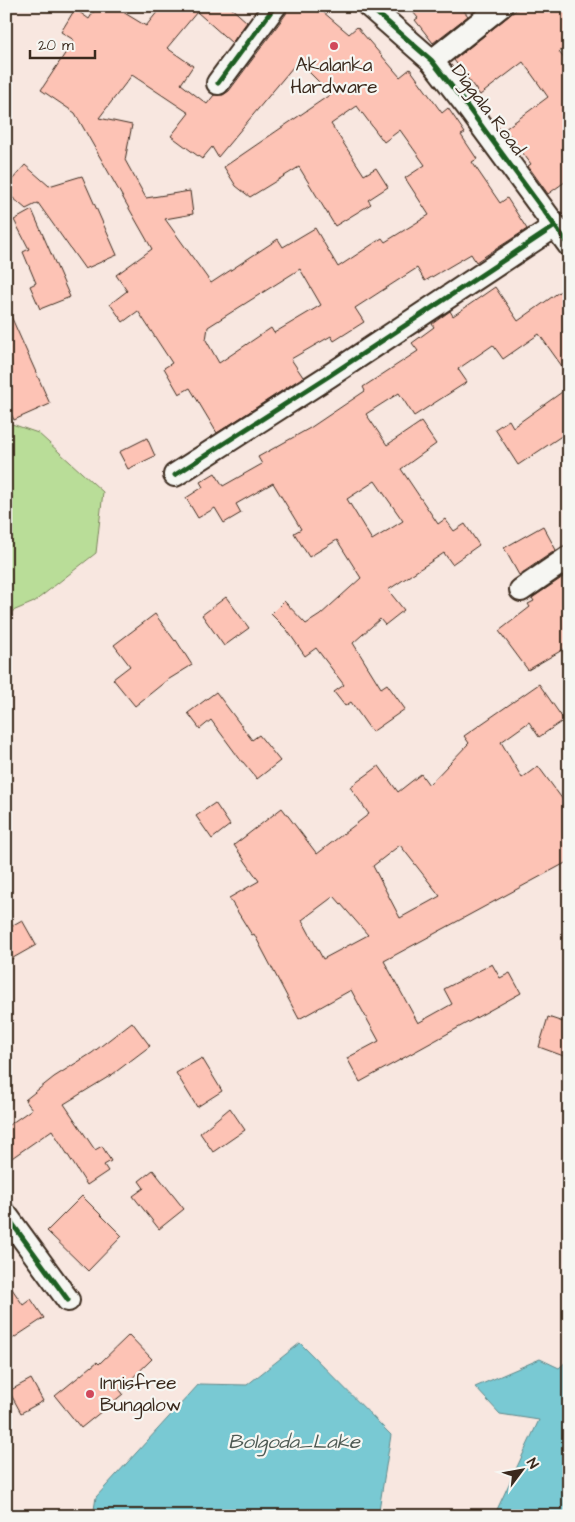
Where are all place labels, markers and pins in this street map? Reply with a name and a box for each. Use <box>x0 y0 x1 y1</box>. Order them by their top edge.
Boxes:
marker: Akalanka Hardware <box>328 40 340 52</box>
place label: Akalanka Hardware <box>290 52 378 101</box>
place label: Innisfree Bungalow <box>100 1370 181 1420</box>
marker: Innisfree Bungalow <box>84 1388 96 1400</box>

